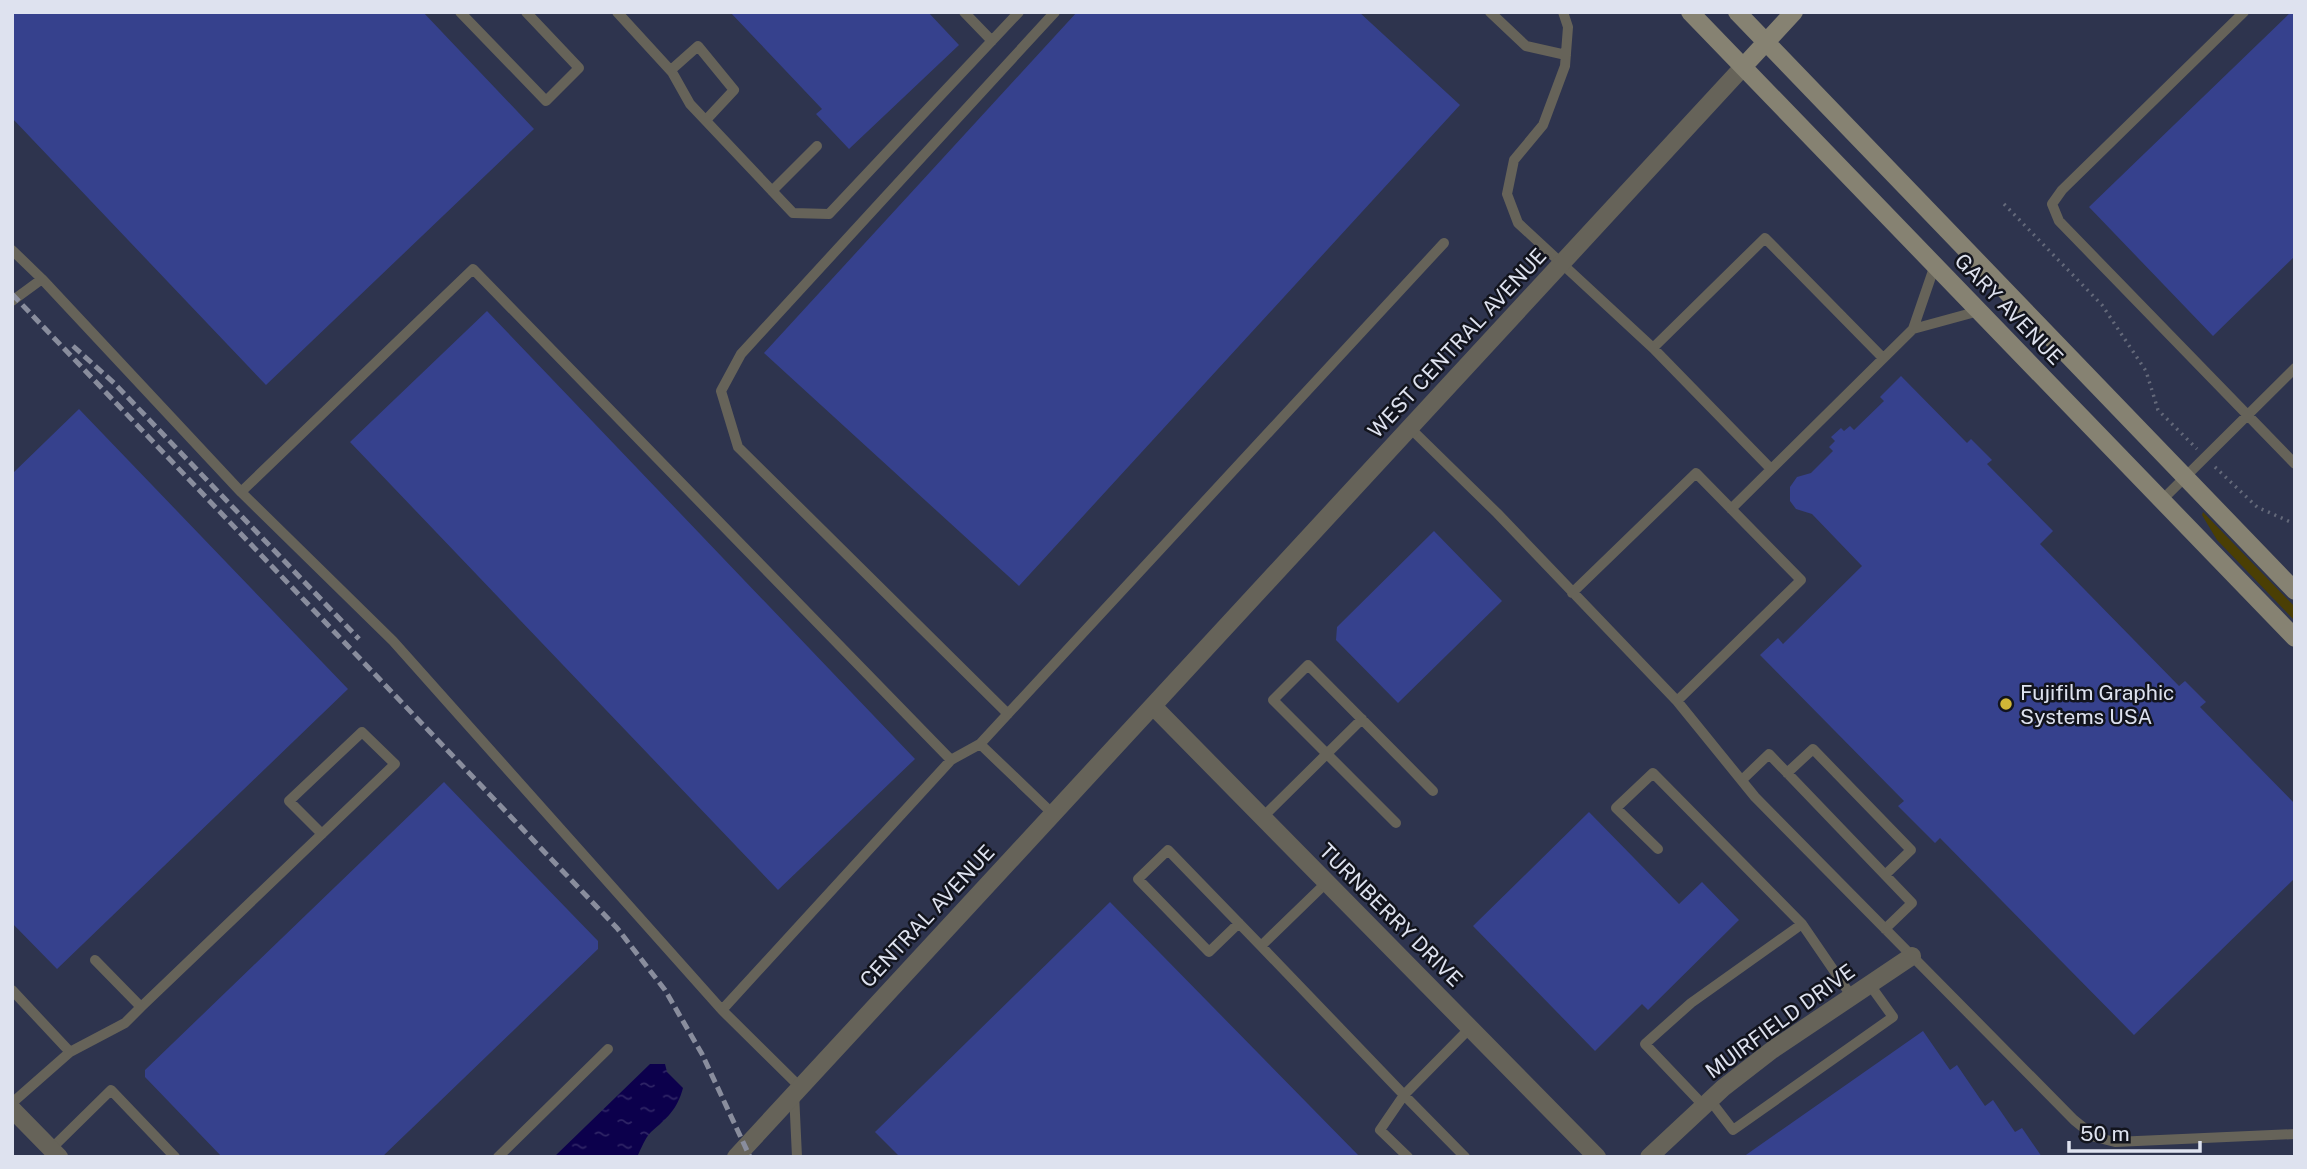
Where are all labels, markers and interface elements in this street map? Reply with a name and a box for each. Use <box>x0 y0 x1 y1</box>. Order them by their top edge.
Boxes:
street label: WEST CENTRAL AVENUE <box>1363 243 1551 443</box>
street label: GARY AVENUE <box>1950 248 2068 370</box>
place label: Fujifilm Graphic Systems USA <box>2020 680 2175 729</box>
marker: Fujifilm Graphic Systems USA <box>1998 696 2014 712</box>
street label: TURNBERRY DRIVE <box>1314 838 1468 992</box>
street label: CENTRAL AVENUE <box>855 840 999 992</box>
street label: MUIRFIELD DRIVE <box>1700 958 1860 1084</box>
scale bar <box>2069 1110 2200 1154</box>
text: 50 m <box>2080 1121 2130 1146</box>

